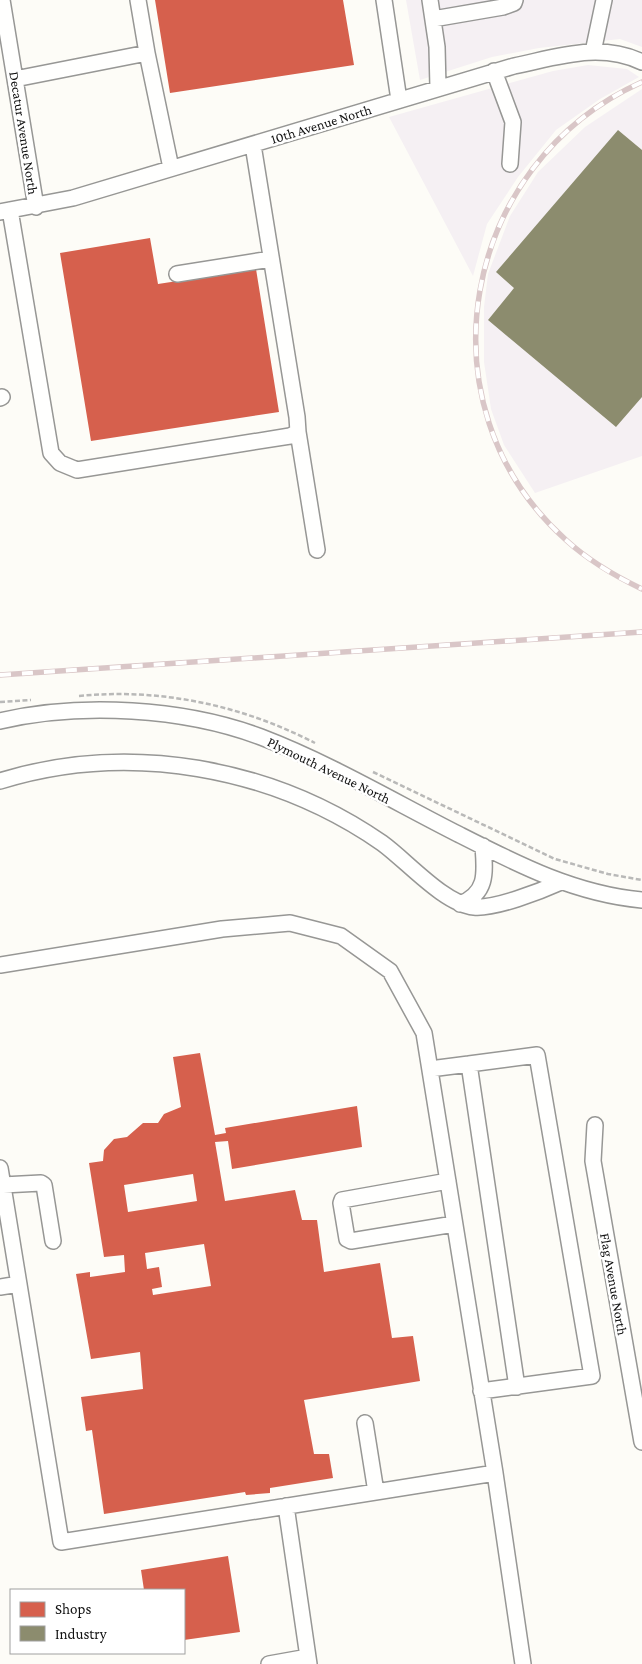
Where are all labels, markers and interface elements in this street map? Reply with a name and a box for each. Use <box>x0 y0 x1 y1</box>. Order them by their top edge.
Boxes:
street label: Decatur Avenue North <box>6 70 42 196</box>
street label: 10th Avenue North <box>269 101 374 147</box>
street label: Plymouth Avenue North <box>265 733 393 807</box>
street label: Flag Avenue North <box>597 1232 631 1337</box>
legend <box>10 1589 185 1654</box>
text: Shops <box>55 1601 91 1618</box>
text: Industry <box>55 1626 107 1643</box>

